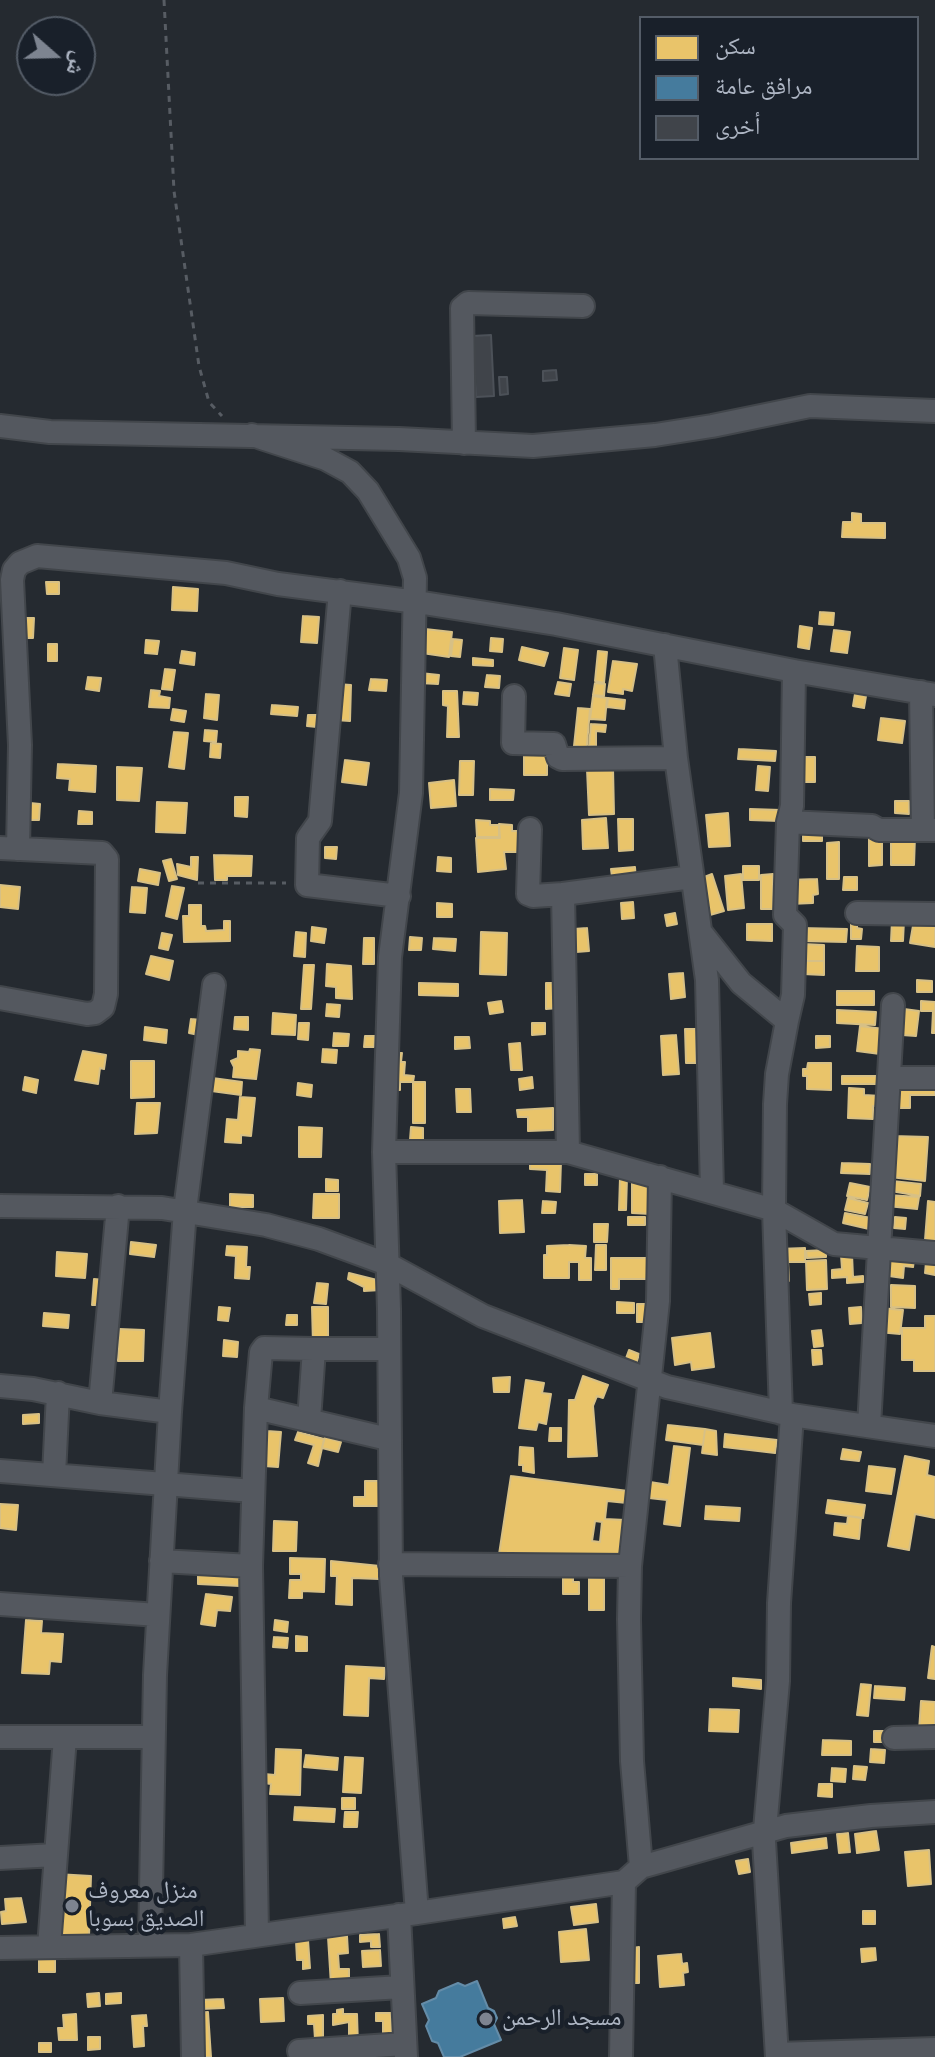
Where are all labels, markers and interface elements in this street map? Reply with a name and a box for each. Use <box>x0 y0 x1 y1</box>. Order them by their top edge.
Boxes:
north arrow <box>16 16 96 96</box>
legend <box>639 16 919 160</box>
text: سكن <box>715 32 756 60</box>
text: ش <box>61 48 93 79</box>
text: مرافق عامة <box>715 72 812 100</box>
text: أخرى <box>715 112 761 140</box>
place label: منزل معروف الصديق بسوبا <box>88 1878 204 1934</box>
marker: منزل معروف الصديق بسوبا <box>63 1897 81 1915</box>
place label: مسجد الرحمن <box>502 2005 621 2033</box>
marker: مسجد الرحمن <box>477 2010 495 2028</box>

